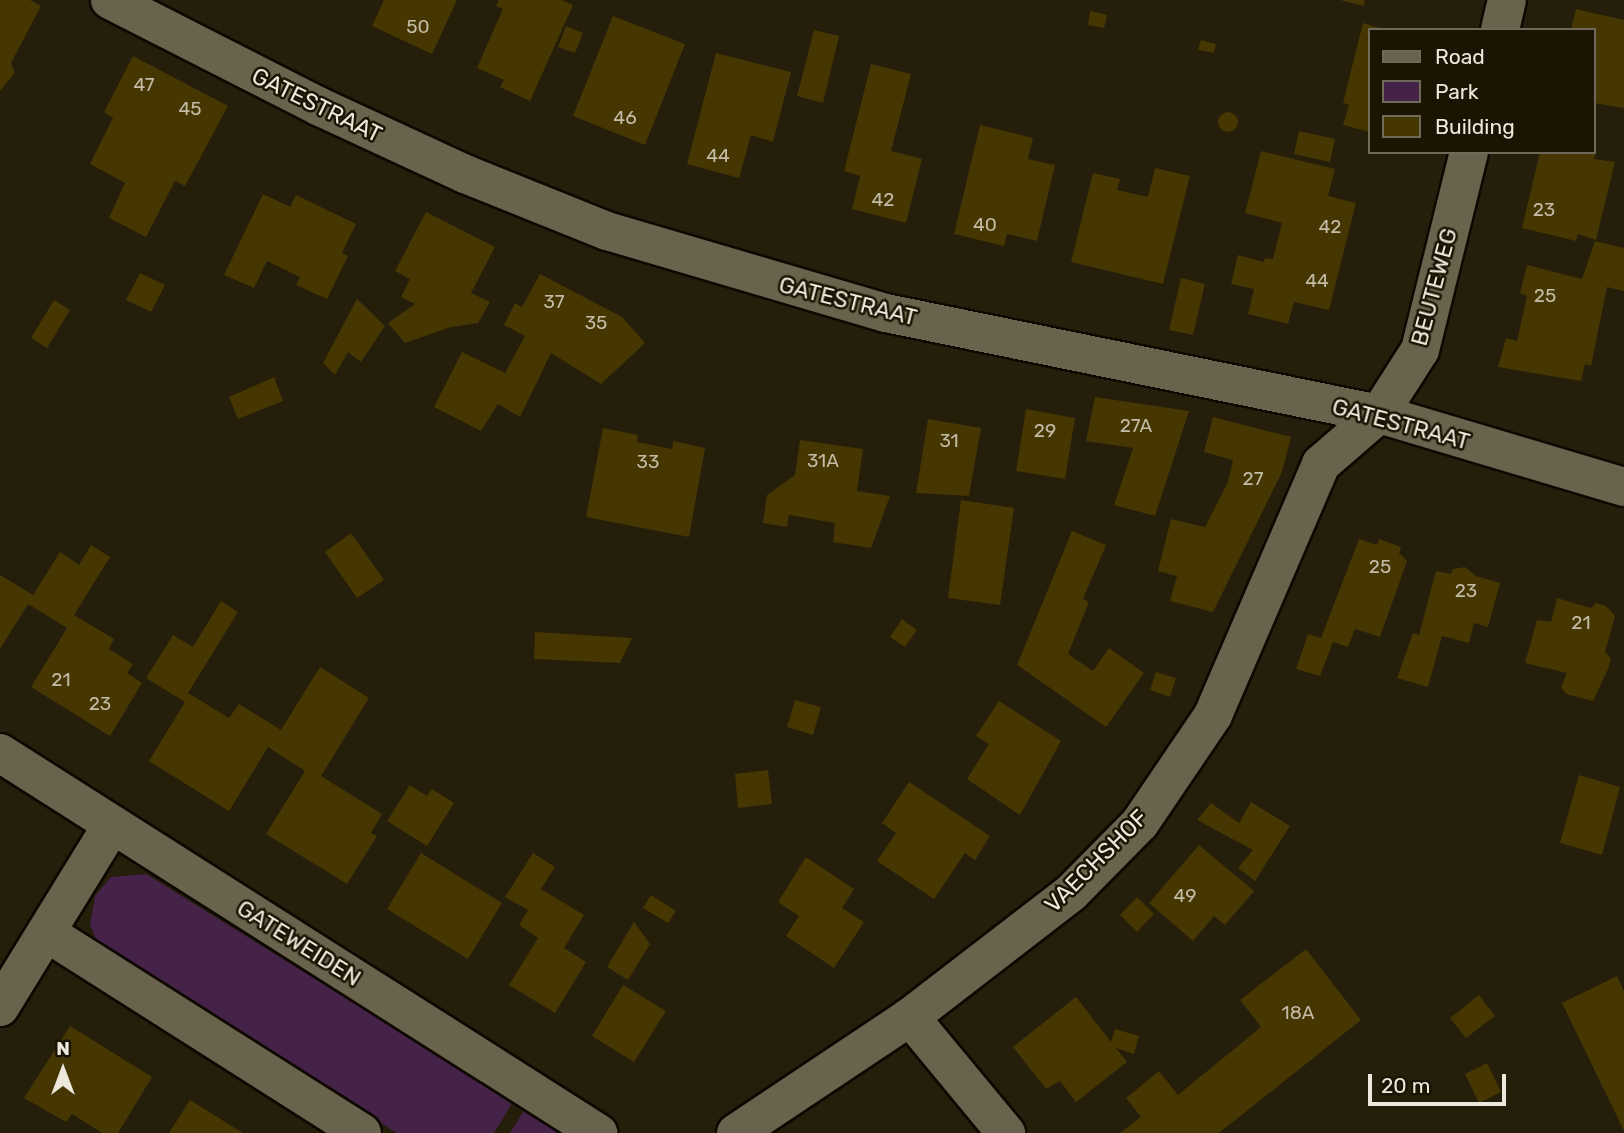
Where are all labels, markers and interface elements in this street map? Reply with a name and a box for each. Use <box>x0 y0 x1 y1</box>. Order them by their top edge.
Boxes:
house number: 50 <box>406 16 430 38</box>
legend <box>1368 28 1596 154</box>
text: Road <box>1435 44 1485 69</box>
street label: GATESTRAAT <box>247 62 387 148</box>
house number: 47 <box>133 74 155 96</box>
text: Park <box>1435 79 1479 104</box>
house number: 45 <box>178 98 202 120</box>
house number: 46 <box>613 107 637 129</box>
text: Building <box>1435 114 1515 139</box>
house number: 44 <box>706 145 730 167</box>
house number: 42 <box>872 189 894 211</box>
house number: 23 <box>1533 199 1555 221</box>
house number: 40 <box>973 214 997 236</box>
house number: 42 <box>1319 216 1341 238</box>
street label: BEUTEWEG <box>1405 225 1463 349</box>
house number: 44 <box>1305 270 1329 292</box>
street label: GATESTRAAT <box>776 271 920 331</box>
house number: 25 <box>1534 285 1556 307</box>
house number: 37 <box>543 291 565 313</box>
house number: 35 <box>585 312 607 334</box>
street label: GATESTRAAT <box>1329 392 1473 456</box>
house number: 27A <box>1120 415 1152 437</box>
house number: 29 <box>1034 420 1056 442</box>
house number: 31 <box>939 430 959 452</box>
house number: 31A <box>807 450 839 472</box>
house number: 33 <box>637 451 659 473</box>
house number: 27 <box>1243 468 1263 490</box>
house number: 25 <box>1369 556 1391 578</box>
house number: 23 <box>1455 580 1477 602</box>
house number: 21 <box>1571 612 1591 634</box>
house number: 21 <box>51 669 71 691</box>
house number: 23 <box>89 693 111 715</box>
street label: VAECHSHOF <box>1039 804 1153 918</box>
house number: 49 <box>1174 885 1196 907</box>
street label: GATEWEIDEN <box>232 894 366 992</box>
house number: 18A <box>1282 1002 1314 1024</box>
north arrow <box>28 1035 98 1105</box>
text: N <box>56 1037 70 1060</box>
scale bar <box>1372 1060 1510 1104</box>
text: 20 m <box>1381 1073 1430 1098</box>

